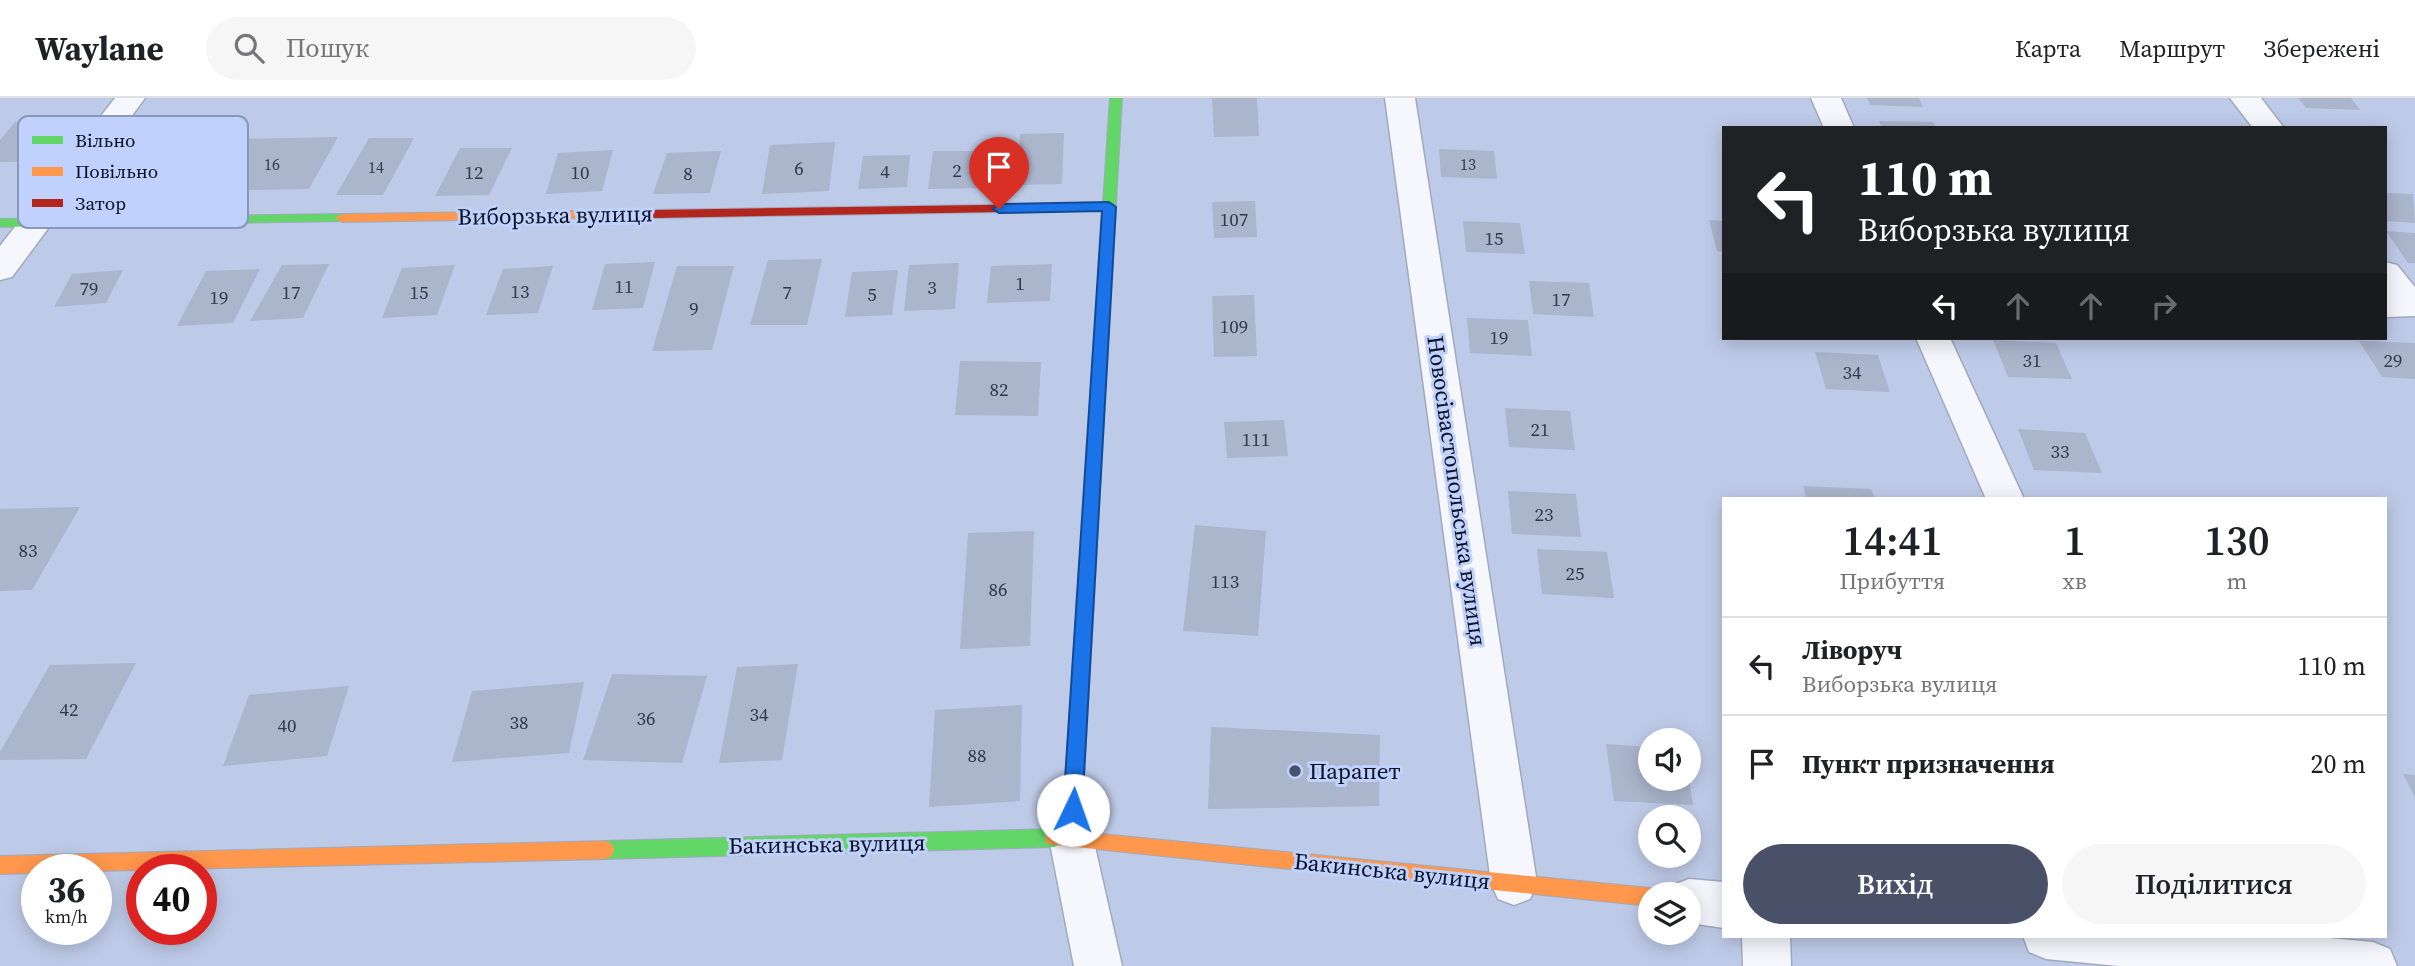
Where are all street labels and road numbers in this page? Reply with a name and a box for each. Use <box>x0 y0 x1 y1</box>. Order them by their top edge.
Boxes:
street label: Виборзька вулиця <box>457 197 653 233</box>
street label: Новосівастопольська вулиця <box>1419 334 1495 648</box>
street label: Бакинська вулиця <box>728 826 926 862</box>
street label: Бакинська вулиця <box>1292 845 1492 897</box>

